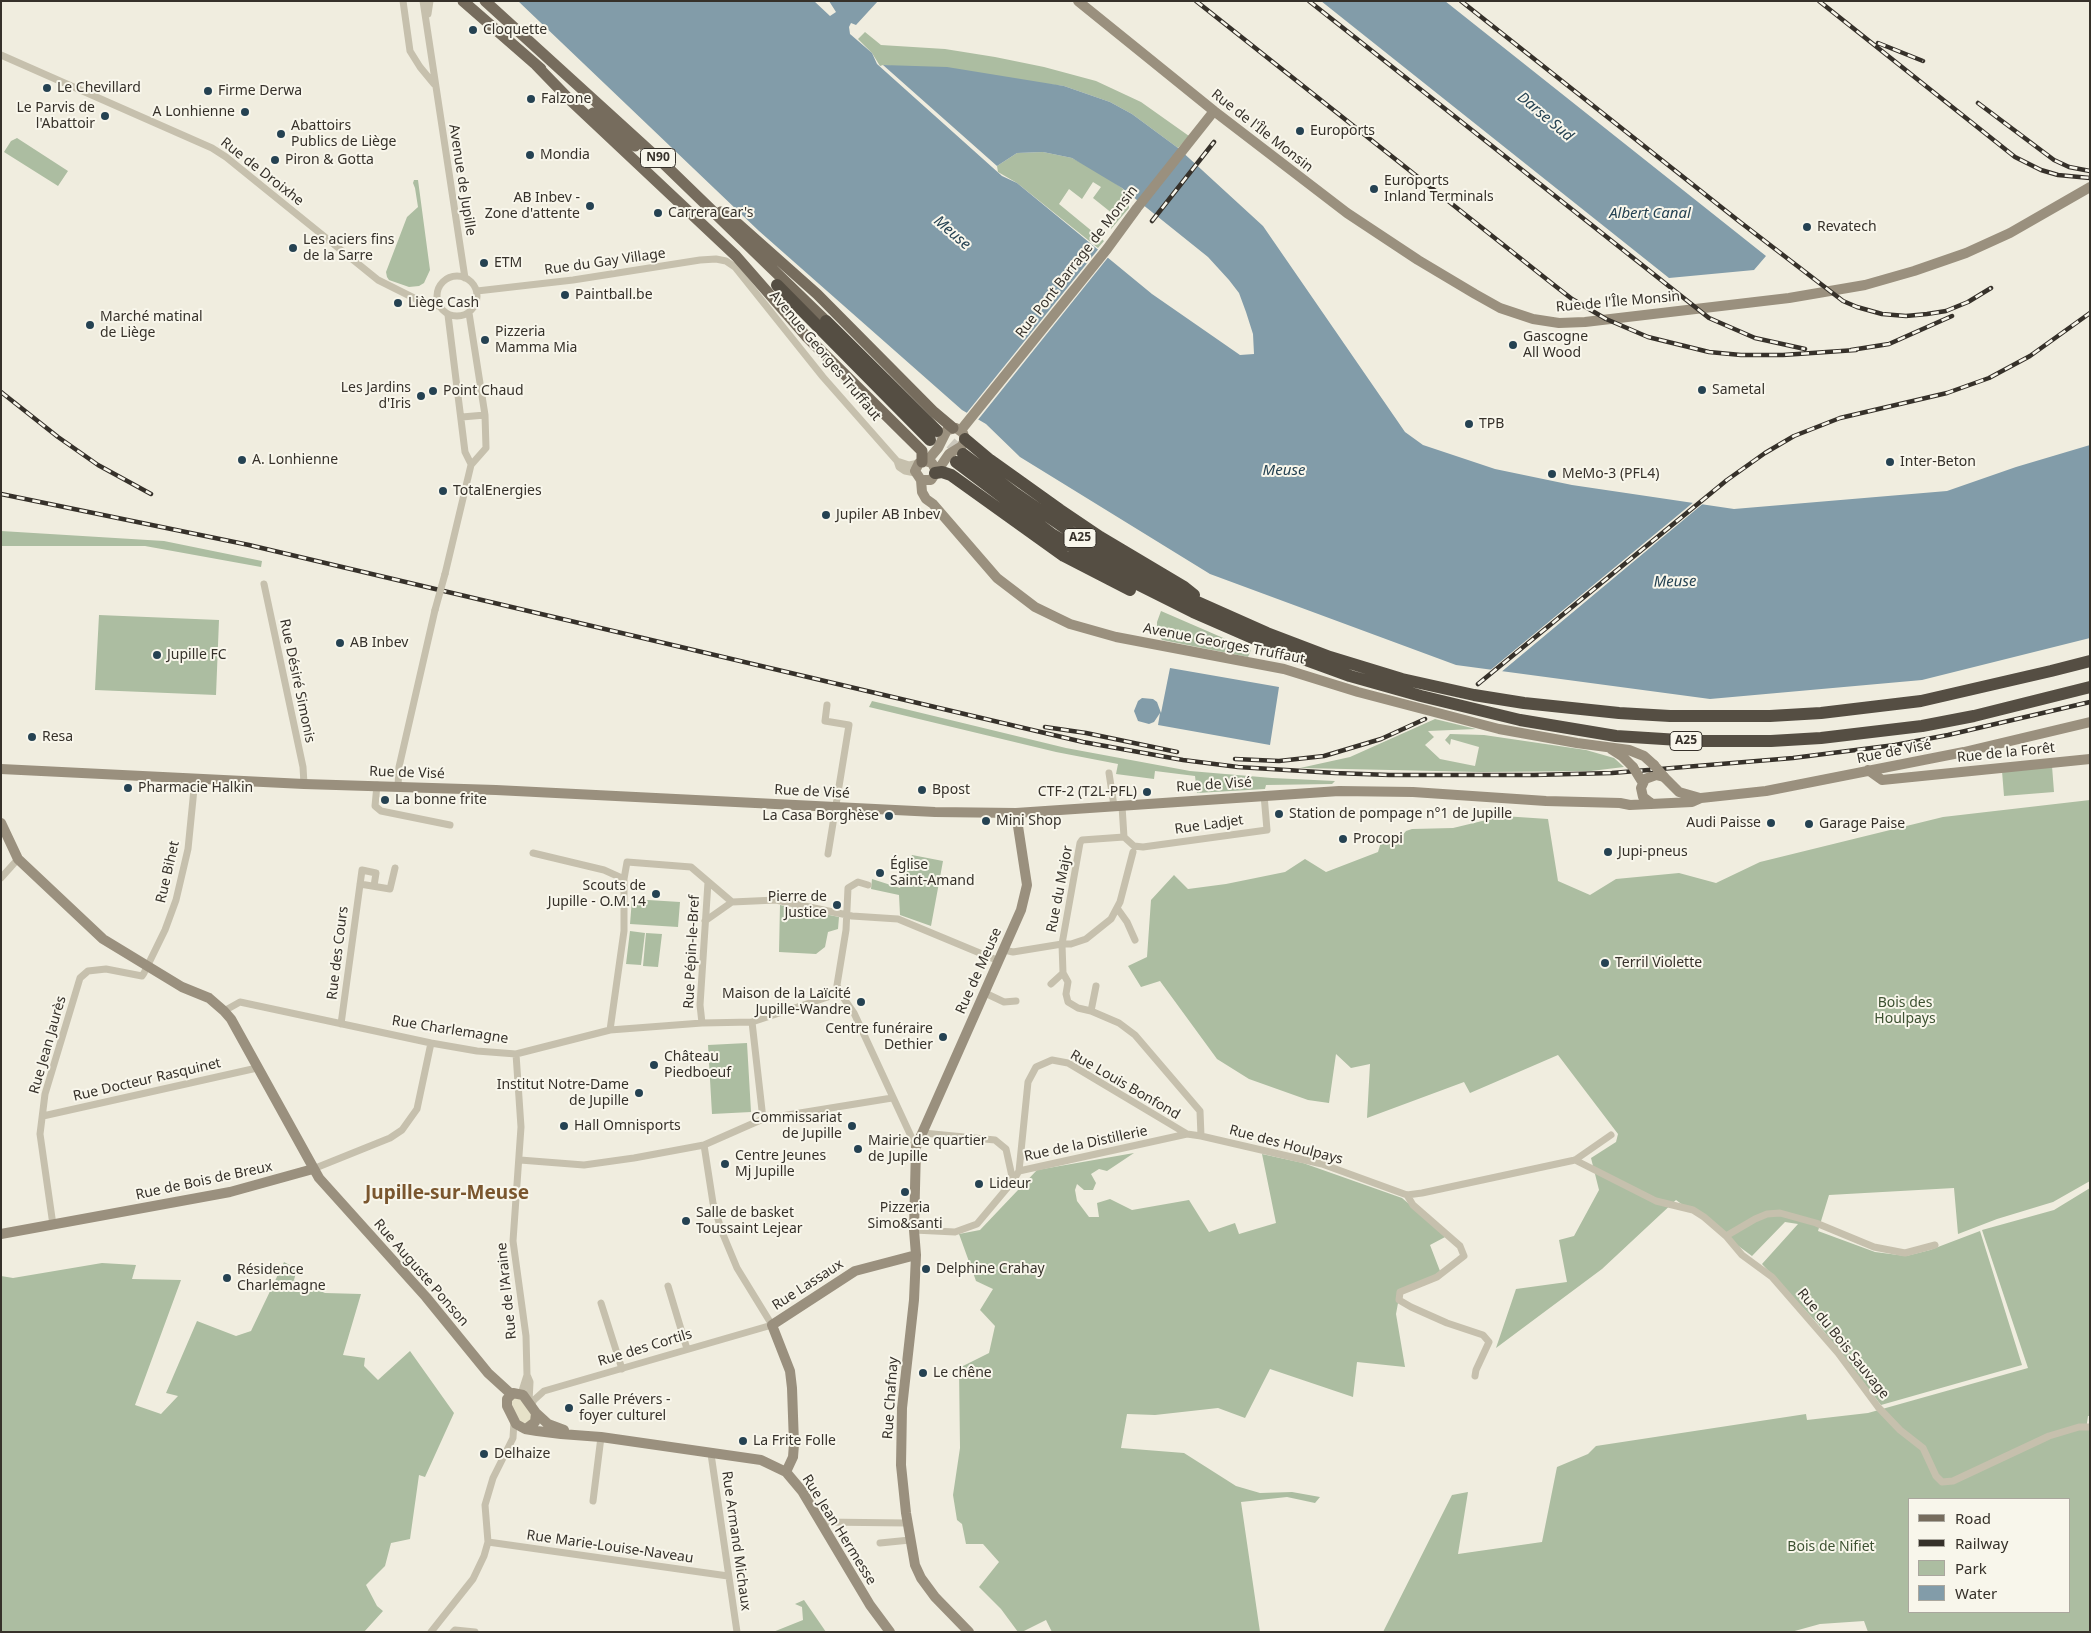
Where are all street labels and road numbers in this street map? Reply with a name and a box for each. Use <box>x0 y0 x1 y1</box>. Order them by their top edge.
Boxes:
street label: Rue de l'Île Monsin <box>1208 86 1316 176</box>
street label: Avenue de Jupille <box>445 123 479 237</box>
street label: Rue de Droixhe <box>217 134 307 210</box>
road number: N90 <box>640 148 676 168</box>
street label: Rue Pont Barrage de Monsin <box>1012 183 1142 341</box>
street label: Rue du Gay Village <box>543 245 667 279</box>
street label: Avenue Georges Truffaut <box>766 288 884 424</box>
street label: Rue de l'Île Monsin <box>1555 288 1681 316</box>
road number: A25 <box>1064 528 1096 548</box>
street label: Rue Désiré Simonis <box>276 618 318 744</box>
street label: Avenue Georges Truffaut <box>1142 620 1306 668</box>
road number: A25 <box>1670 731 1702 750</box>
street label: Rue de Visé <box>1855 737 1933 767</box>
street label: Rue de la Forêt <box>1956 740 2056 766</box>
street label: Rue de Visé <box>369 763 445 783</box>
street label: Rue de Visé <box>1176 774 1252 796</box>
street label: Rue de Visé <box>774 782 850 802</box>
street label: Rue Ladjet <box>1174 812 1244 838</box>
street label: Rue Bihet <box>153 839 183 905</box>
street label: Rue du Major <box>1043 844 1077 934</box>
street label: Rue Pépin-le-Bref <box>681 895 703 1009</box>
street label: Rue des Cours <box>324 905 352 1001</box>
street label: Rue de Meuse <box>952 925 1006 1017</box>
street label: Rue Jean Jaurès <box>26 994 70 1096</box>
street label: Rue Charlemagne <box>391 1013 509 1047</box>
street label: Rue Louis Bonfond <box>1067 1047 1183 1123</box>
street label: Rue Docteur Rasquinet <box>72 1055 222 1105</box>
street label: Rue des Houlpays <box>1227 1122 1345 1168</box>
street label: Rue de la Distillerie <box>1023 1123 1149 1165</box>
street label: Rue de Bois de Breux <box>134 1158 274 1204</box>
street label: Rue Auguste Ponson <box>370 1216 472 1330</box>
street label: Rue de l'Araine <box>494 1242 520 1340</box>
street label: Rue Lassaux <box>769 1256 847 1314</box>
street label: Rue du Bois Sauvage <box>1793 1285 1893 1403</box>
street label: Rue des Cortils <box>596 1326 694 1370</box>
street label: Rue Chafnay <box>880 1356 902 1440</box>
street label: Rue Armand Michaux <box>718 1470 754 1612</box>
street label: Rue Jean Hermesse <box>798 1472 880 1588</box>
street label: Rue Marie-Louise-Naveau <box>525 1527 695 1567</box>

